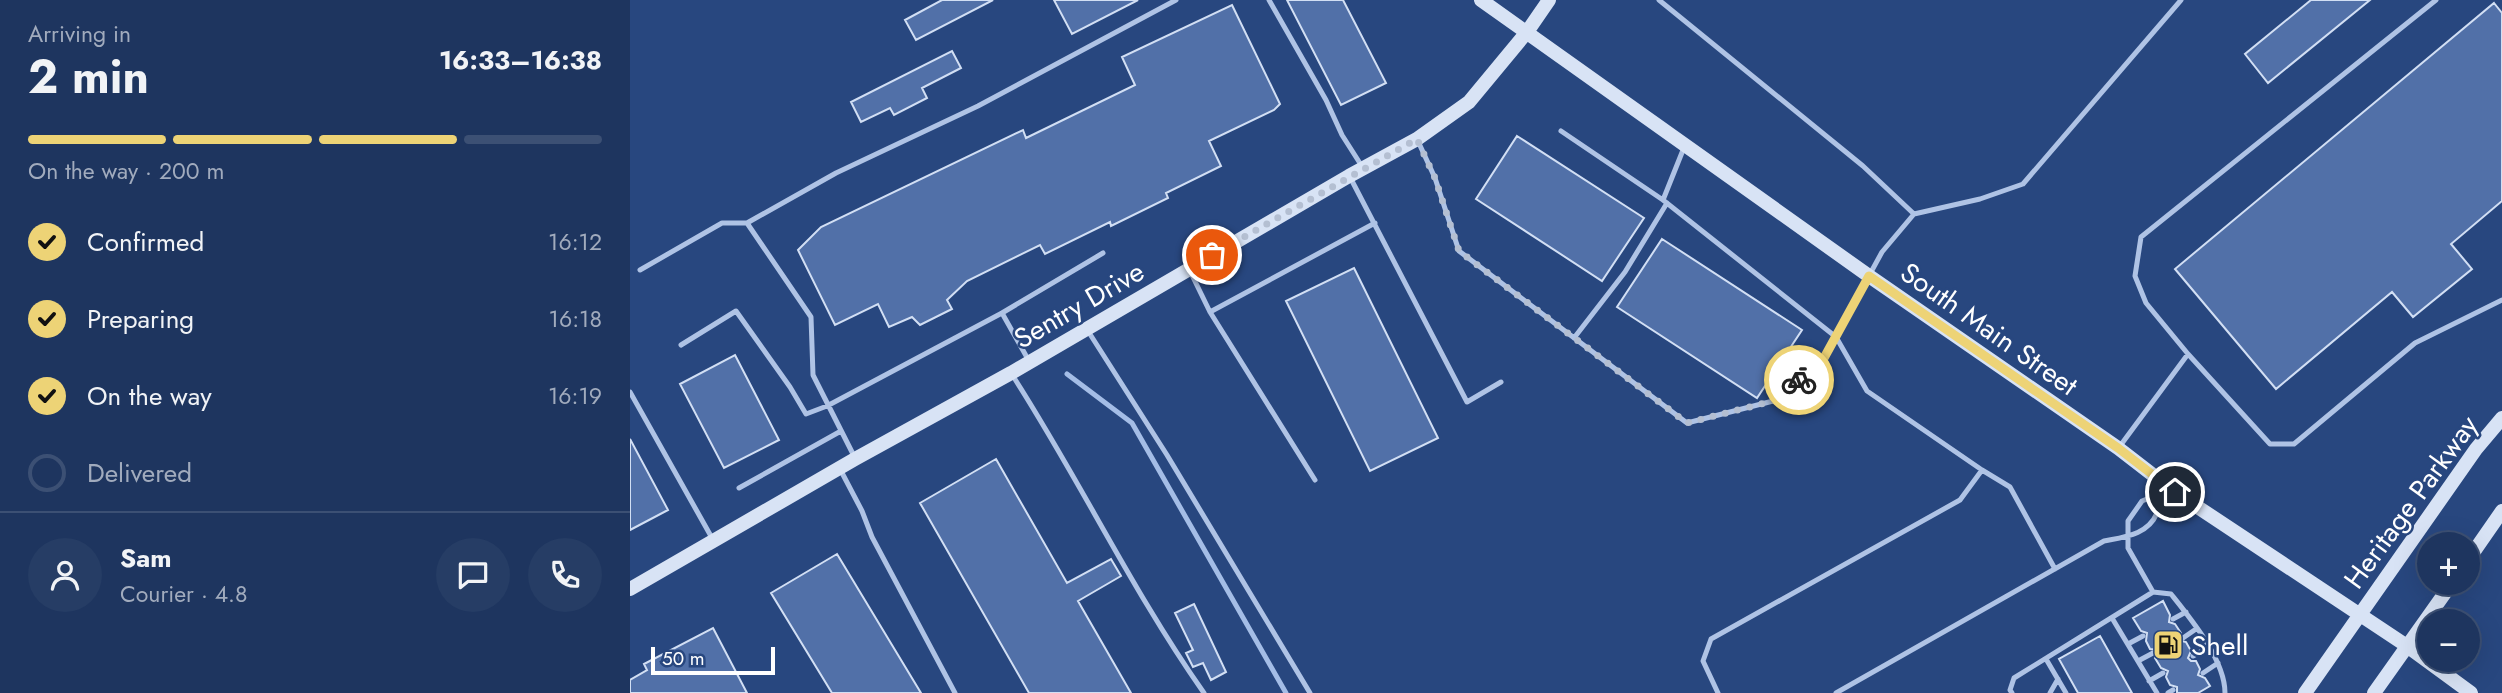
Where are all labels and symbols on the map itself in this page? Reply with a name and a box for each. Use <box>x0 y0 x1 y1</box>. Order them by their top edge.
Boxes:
pin <box>1182 225 1242 285</box>
street label: Sentry Drive <box>1006 251 1152 359</box>
street label: South Main Street <box>1892 252 2086 406</box>
courier <box>1764 345 1834 415</box>
street label: Heritage Parkway <box>2334 406 2488 597</box>
pin <box>2145 462 2205 522</box>
place label: Shell <box>2191 625 2248 666</box>
fuel station icon: Shell <box>2151 628 2185 662</box>
scale bar <box>651 644 775 676</box>

